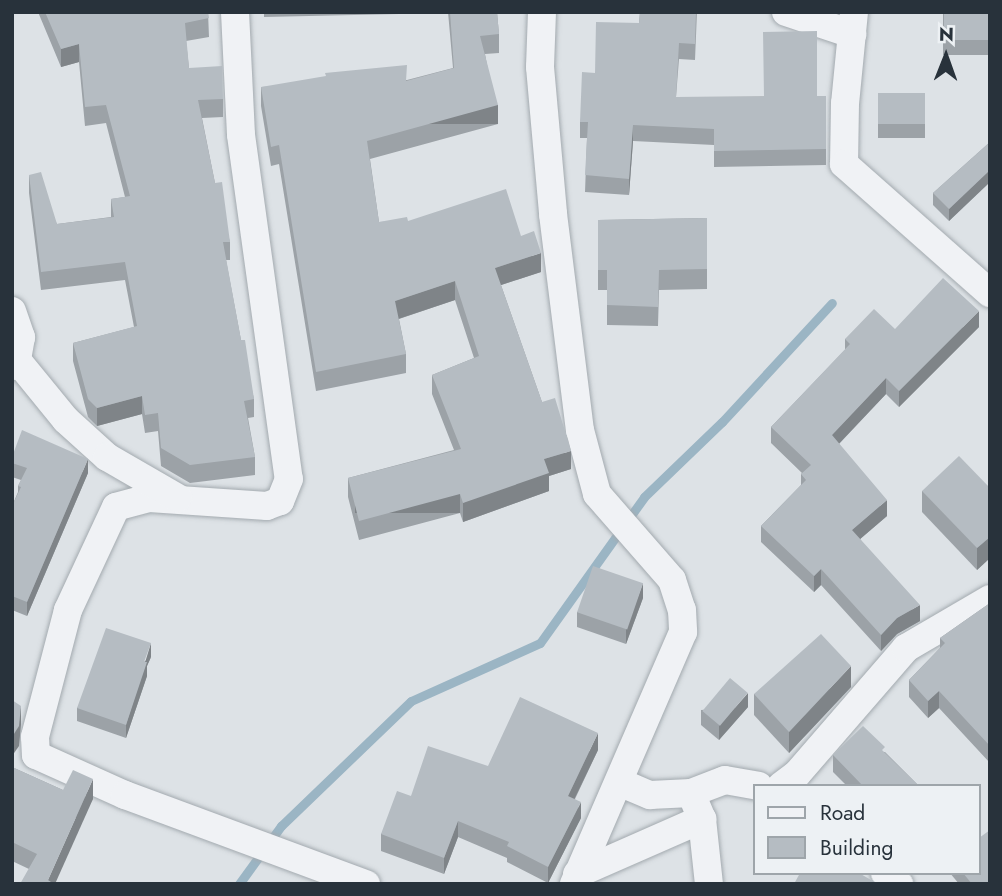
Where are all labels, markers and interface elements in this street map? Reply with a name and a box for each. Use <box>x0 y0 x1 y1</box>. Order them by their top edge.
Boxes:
north arrow <box>911 21 981 91</box>
text: N <box>939 21 954 48</box>
legend <box>754 784 981 875</box>
text: Road <box>820 798 865 828</box>
text: Building <box>820 833 893 863</box>

